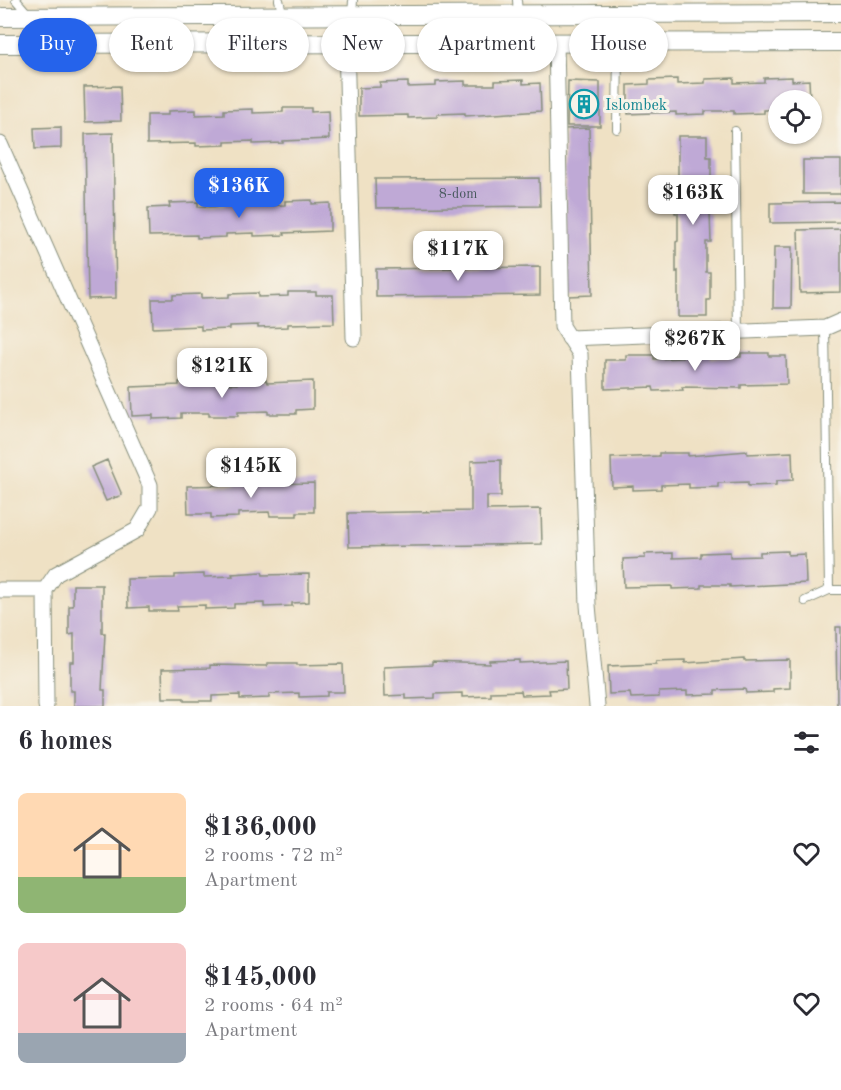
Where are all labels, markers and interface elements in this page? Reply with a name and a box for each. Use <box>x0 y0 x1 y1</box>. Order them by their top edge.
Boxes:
chip: Buy <box>18 18 97 72</box>
chip: Rent <box>109 18 194 72</box>
chip: Filters <box>206 18 309 72</box>
chip: New <box>321 18 405 72</box>
chip: Apartment <box>417 18 557 72</box>
chip: House <box>569 18 668 72</box>
building icon: Islombek <box>568 88 600 120</box>
map controls <box>768 90 822 144</box>
button: locate <box>768 90 822 144</box>
place label: Islombek <box>605 98 667 114</box>
pin: $136K <box>197 168 281 219</box>
pin: $163K <box>651 175 735 226</box>
text: $136K <box>208 177 270 197</box>
text: $163K <box>662 184 724 204</box>
house number: 8-dom <box>439 187 477 201</box>
pin: $117K <box>416 231 500 282</box>
text: $117K <box>427 240 489 260</box>
pin: $267K <box>653 321 737 372</box>
text: $267K <box>664 330 726 350</box>
pin: $121K <box>180 348 264 399</box>
text: $121K <box>191 357 253 377</box>
pin: $145K <box>209 448 293 499</box>
text: $145K <box>220 457 282 477</box>
icon: filters <box>790 726 823 759</box>
text: 6 homes <box>18 729 112 755</box>
text: $136,000 <box>204 815 317 841</box>
icon: home <box>66 817 138 889</box>
icon: heart <box>790 837 823 870</box>
text: 2 rooms · 72 m² <box>204 846 343 866</box>
text: Apartment <box>204 871 298 891</box>
text: $145,000 <box>204 965 317 991</box>
icon: home <box>66 967 138 1039</box>
icon: heart <box>790 987 823 1020</box>
text: 2 rooms · 64 m² <box>204 996 343 1016</box>
text: Apartment <box>204 1021 298 1041</box>

